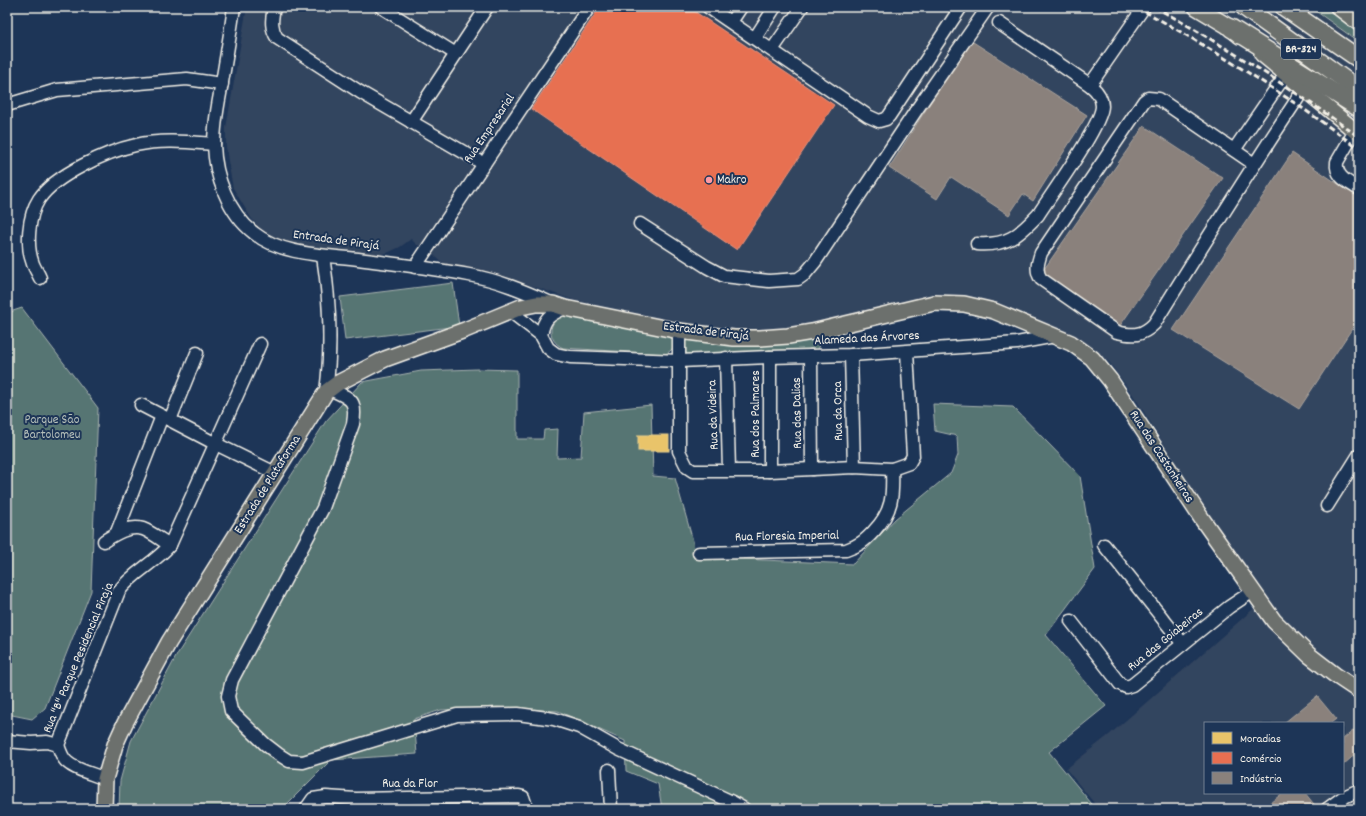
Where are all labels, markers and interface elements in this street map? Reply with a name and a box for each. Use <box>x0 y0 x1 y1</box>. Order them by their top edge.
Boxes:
road number: BR-324 <box>1281 39 1321 59</box>
street label: Rua Empresarial <box>460 90 520 168</box>
place label: Makro <box>717 171 747 190</box>
marker: Makro <box>704 175 714 185</box>
street label: Entrada de Pirajá <box>292 226 381 257</box>
street label: Estrada de Pirajá <box>662 317 750 347</box>
street label: Alameda das Árvores <box>814 327 920 351</box>
street label: Rua dos Palmares <box>747 370 766 458</box>
street label: Rua das Dalias <box>788 377 808 449</box>
street label: Rua da Videira <box>703 379 725 450</box>
street label: Rua da Orca <box>829 380 849 441</box>
street label: Rua das Castanheiras <box>1124 407 1198 507</box>
park label: Parque São Bartolomeu <box>24 411 80 445</box>
street label: Estrada de Plataforma <box>230 431 307 538</box>
street label: Rua Floresia Imperial <box>735 527 839 547</box>
street label: Rua "B" Parque Pesidencial Piraja <box>39 579 120 736</box>
street label: Rua das Goiabeiras <box>1124 603 1208 677</box>
legend <box>1204 722 1344 794</box>
text: Moradias <box>1240 731 1281 748</box>
text: Comércio <box>1240 751 1282 768</box>
text: Indústria <box>1240 771 1282 788</box>
street label: Rua da Flor <box>382 775 438 794</box>

